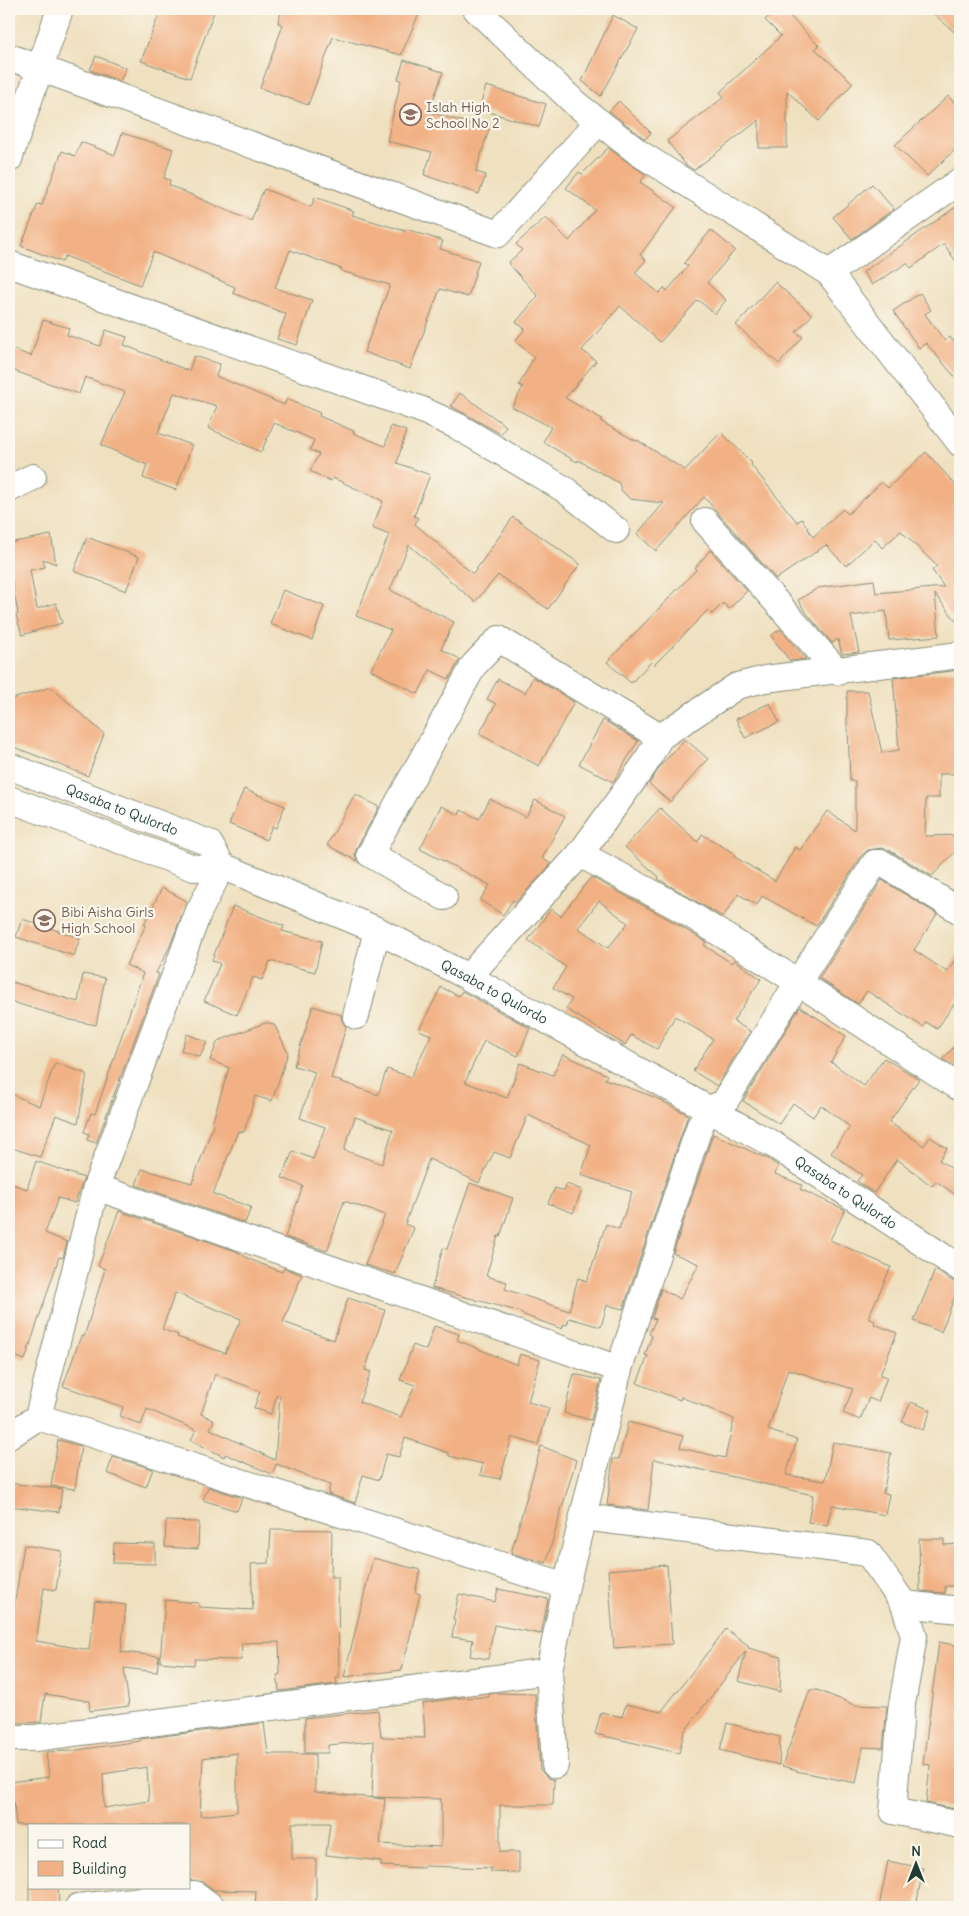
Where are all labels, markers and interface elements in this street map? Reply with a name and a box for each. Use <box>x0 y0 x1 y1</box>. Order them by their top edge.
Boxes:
place label: Islah High School No 2 <box>426 98 500 132</box>
school or university icon: Islah High School No 2 <box>398 103 422 127</box>
street label: Qasaba to Qulordo <box>63 780 181 839</box>
place label: Bibi Aisha Girls High School <box>61 903 154 937</box>
school or university icon: Bibi Aisha Girls High School <box>33 908 57 932</box>
street label: Qasaba to Qulordo <box>438 955 551 1028</box>
street label: Qasaba to Qulordo <box>791 1152 901 1233</box>
legend <box>28 1824 190 1888</box>
text: Road <box>72 1833 107 1852</box>
north arrow <box>892 1838 942 1888</box>
text: N <box>911 1842 921 1860</box>
text: Building <box>72 1859 127 1878</box>

